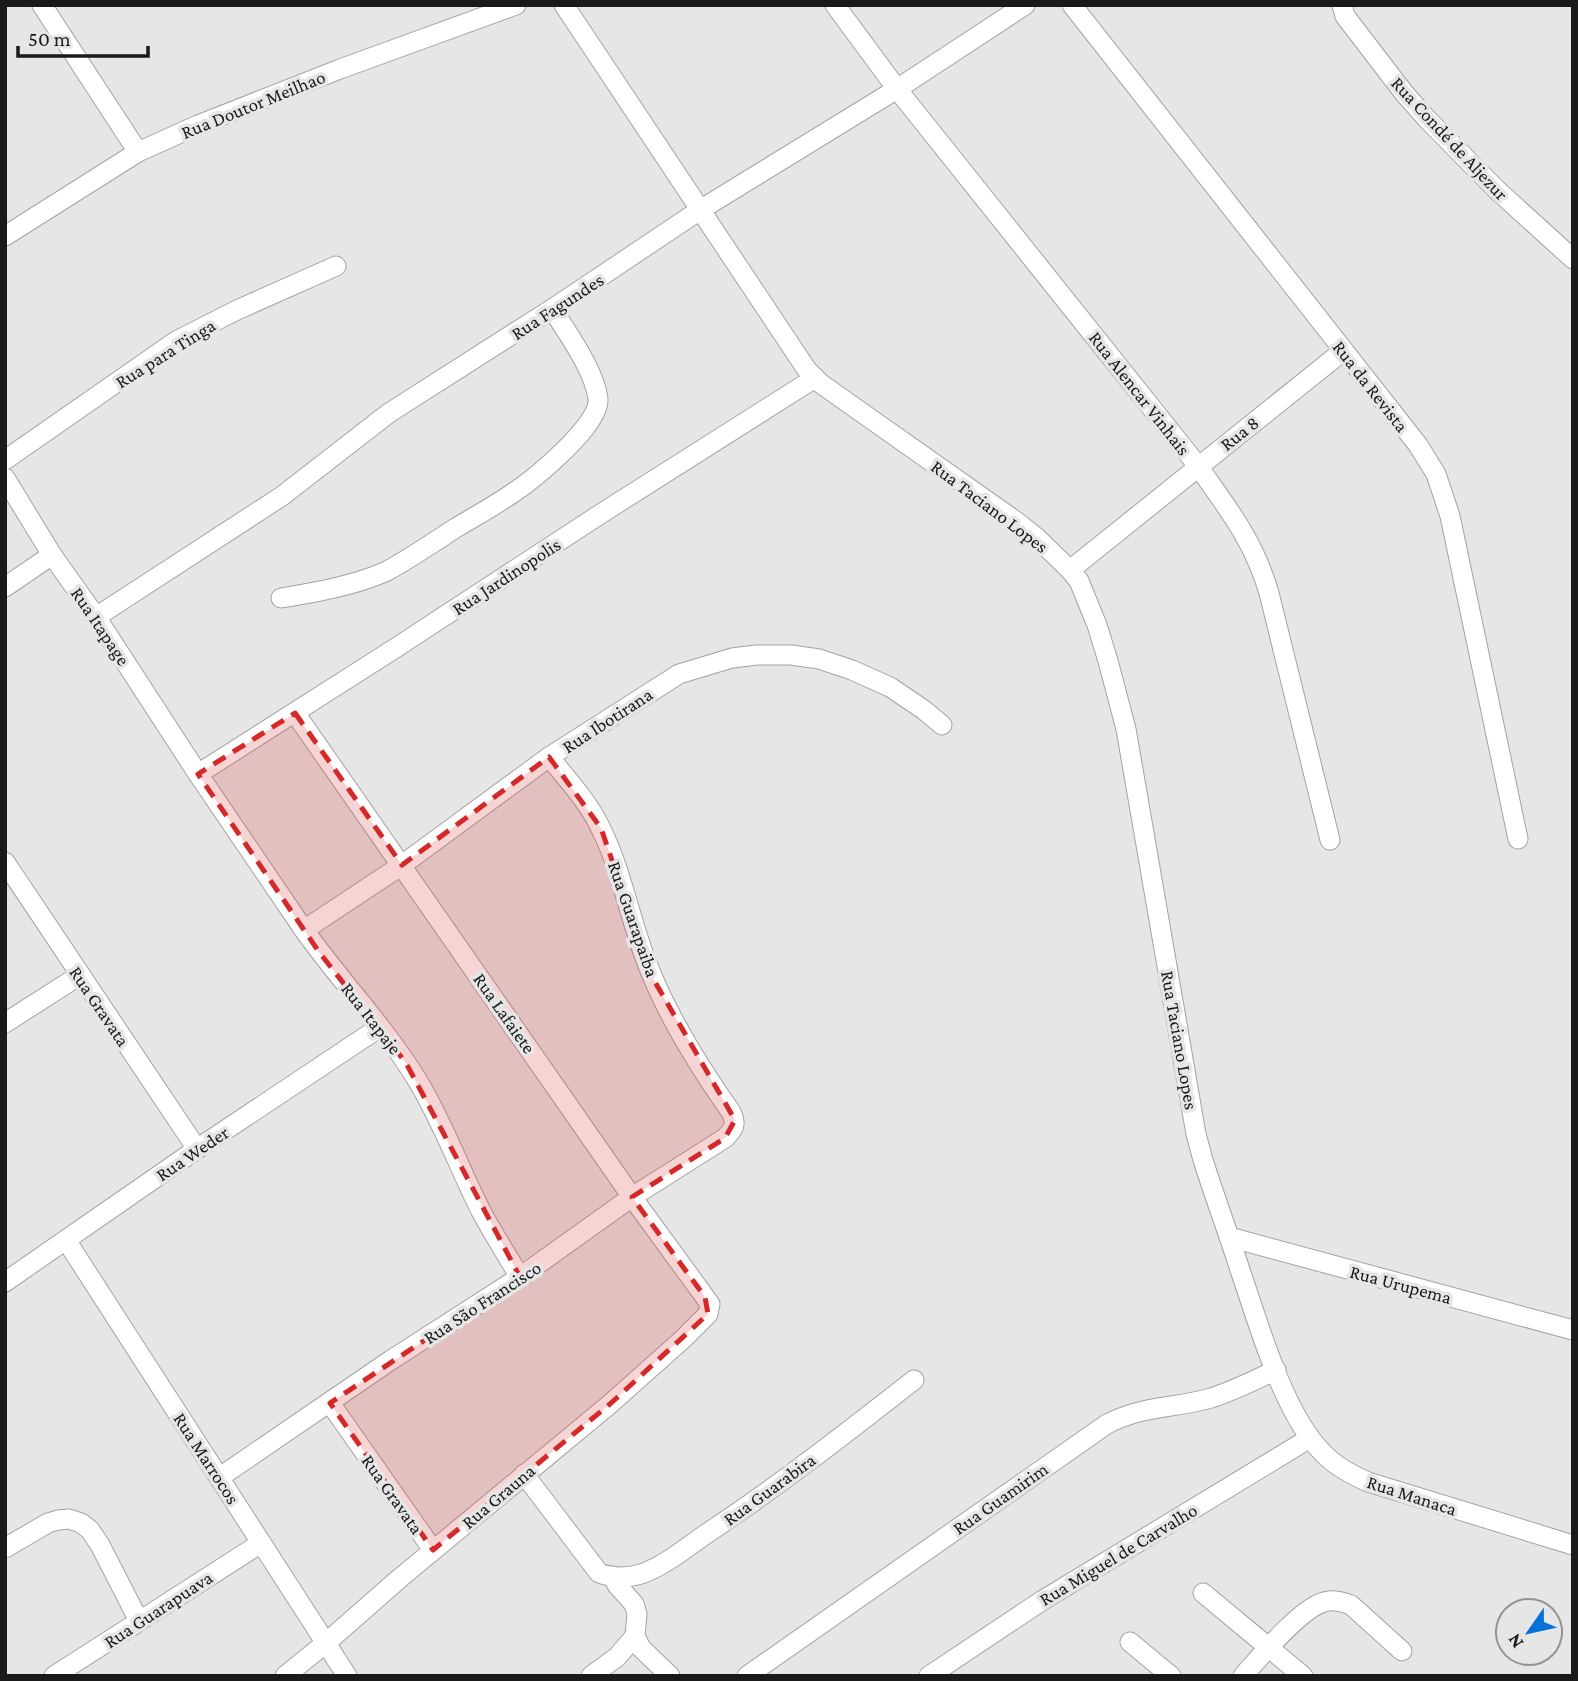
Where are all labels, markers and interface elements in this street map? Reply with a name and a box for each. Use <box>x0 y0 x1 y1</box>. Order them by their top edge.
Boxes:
scale bar <box>18 14 147 58</box>
text: 50 m <box>28 27 71 51</box>
street label: Rua Doutor Meilhao <box>178 66 328 143</box>
street label: Rua Condé de Aljezur <box>1386 72 1512 205</box>
street label: Rua Fagundes <box>507 269 607 344</box>
street label: Rua para Tinga <box>112 314 219 392</box>
street label: Rua Alencar Vinhais <box>1085 327 1194 459</box>
street label: Rua da Revista <box>1328 337 1413 436</box>
street label: Rua 8 <box>1216 412 1263 455</box>
street label: Rua Taciano Lopes <box>927 456 1052 557</box>
street label: Rua Jardinopolis <box>448 534 564 619</box>
street label: Rua Itapage <box>67 583 134 669</box>
street label: Rua Ibotirana <box>558 683 656 757</box>
street label: Rua Guarapaiba <box>604 858 663 980</box>
street label: Rua Gravata <box>65 962 134 1051</box>
street label: Rua Lafaiete <box>469 969 540 1058</box>
street label: Rua Taciano Lopes <box>1157 969 1202 1111</box>
street label: Rua Itapaje <box>336 978 406 1059</box>
street label: Rua Weder <box>152 1121 233 1185</box>
street label: Rua São Francisco <box>420 1257 545 1348</box>
street label: Rua Urupema <box>1348 1261 1454 1308</box>
street label: Rua Marrocos <box>169 1409 244 1508</box>
street label: Rua Guarabira <box>719 1449 820 1530</box>
street label: Rua Gravata <box>358 1450 428 1538</box>
street label: Rua Guamirim <box>949 1458 1052 1539</box>
street label: Rua Grauna <box>457 1460 539 1533</box>
street label: Rua Manaca <box>1364 1471 1459 1520</box>
street label: Rua Miguel de Carvalho <box>1036 1499 1201 1610</box>
street label: Rua Guarapuava <box>100 1566 217 1652</box>
north arrow <box>1494 1597 1564 1667</box>
text: N <box>1503 1630 1528 1652</box>

